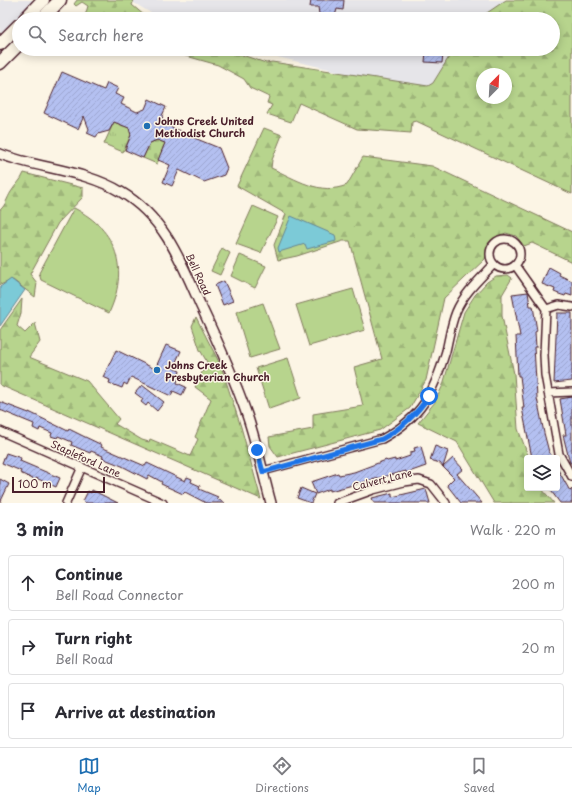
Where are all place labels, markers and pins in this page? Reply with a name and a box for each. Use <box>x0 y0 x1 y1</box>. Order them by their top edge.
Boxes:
place label: Johns Creek United Methodist Church <box>155 113 254 140</box>
marker: Johns Creek United Methodist Church <box>142 121 152 131</box>
place label: Johns Creek Presbyterian Church <box>165 357 270 385</box>
marker: Johns Creek Presbyterian Church <box>152 365 162 375</box>

